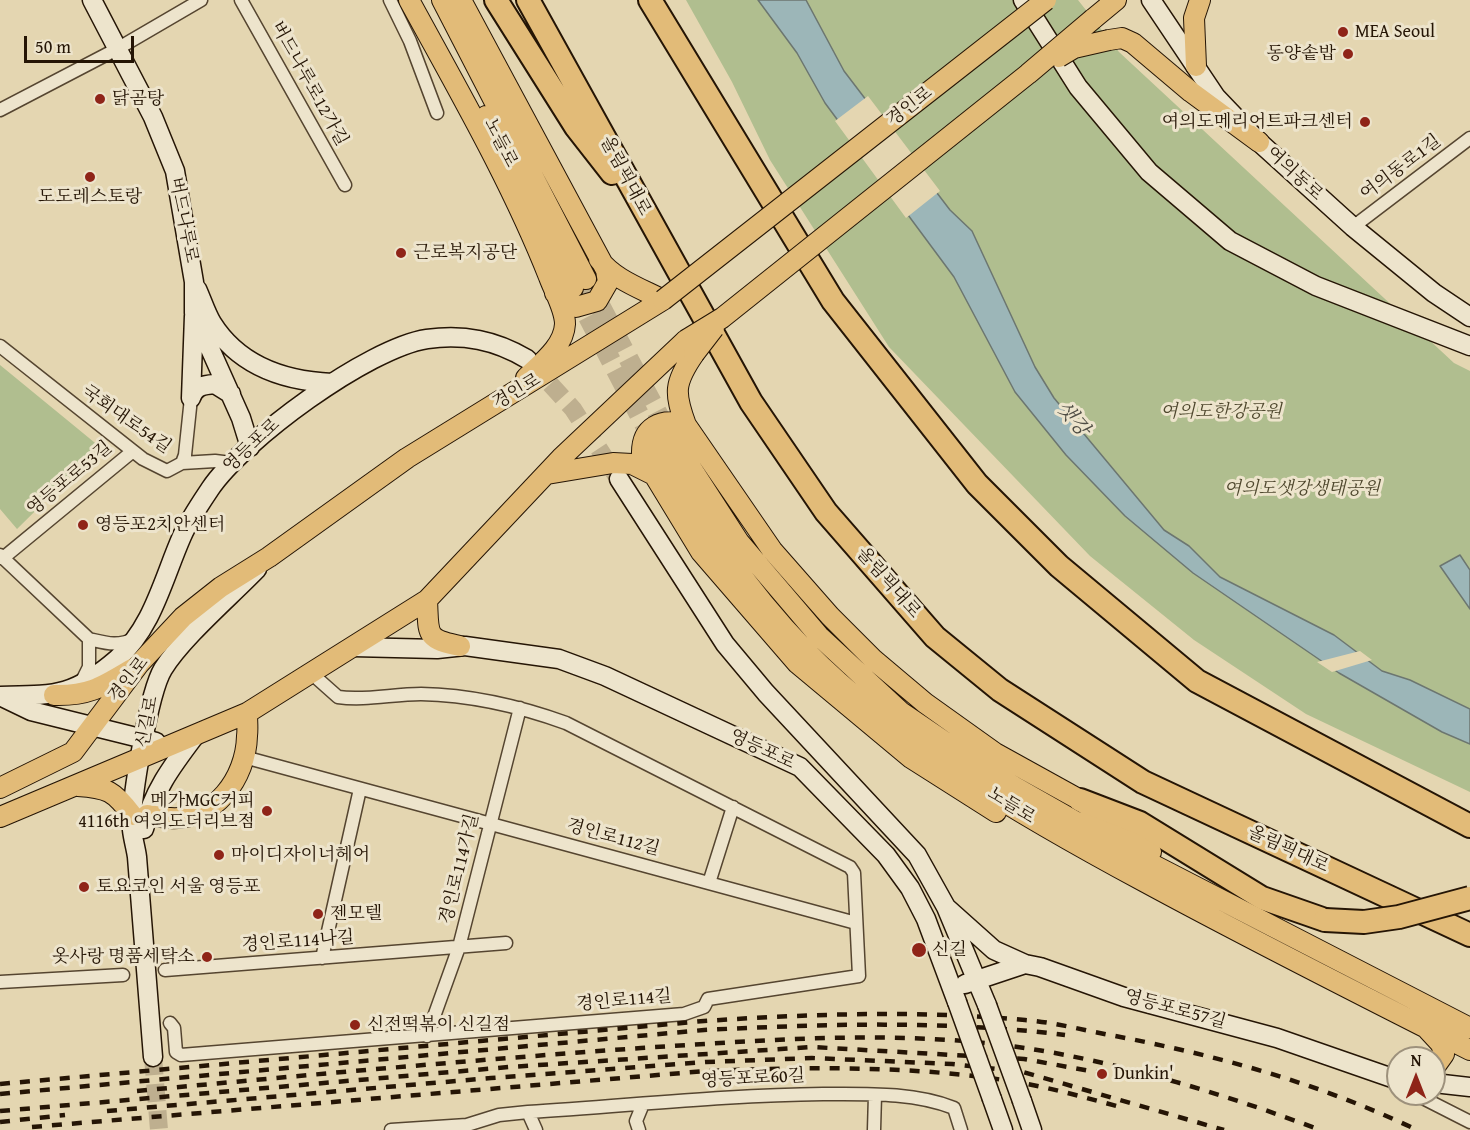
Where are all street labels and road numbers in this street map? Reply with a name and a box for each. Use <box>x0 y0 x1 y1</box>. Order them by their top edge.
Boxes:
street label: 버드나루로12가길 <box>266 18 352 150</box>
street label: 경인로 <box>883 82 937 132</box>
street label: 노들로 <box>479 115 521 171</box>
street label: 여의동로1길 <box>1356 131 1446 205</box>
street label: 올림픽대로 <box>595 133 655 219</box>
street label: 여의동로 <box>1261 142 1327 206</box>
street label: 버드나루로 <box>164 175 202 265</box>
street label: 경인로 <box>489 369 545 415</box>
street label: 국회대로54길 <box>77 381 175 459</box>
street label: 영등포로 <box>219 414 285 478</box>
street label: 영등포로53길 <box>23 437 117 521</box>
street label: 올림픽대로 <box>851 543 925 623</box>
street label: 경인로 <box>104 653 154 707</box>
street label: 신길로 <box>132 694 164 750</box>
street label: 영등포로 <box>726 726 798 774</box>
street label: 노들로 <box>983 783 1039 829</box>
street label: 경인로114가길 <box>436 812 484 926</box>
street label: 경인로112길 <box>564 815 662 861</box>
street label: 올림픽대로 <box>1244 822 1332 878</box>
street label: 경인로114나길 <box>241 927 355 957</box>
street label: 경인로114길 <box>575 986 673 1016</box>
street label: 영등포로57길 <box>1122 986 1228 1034</box>
street label: 영등포로60길 <box>700 1065 806 1093</box>

